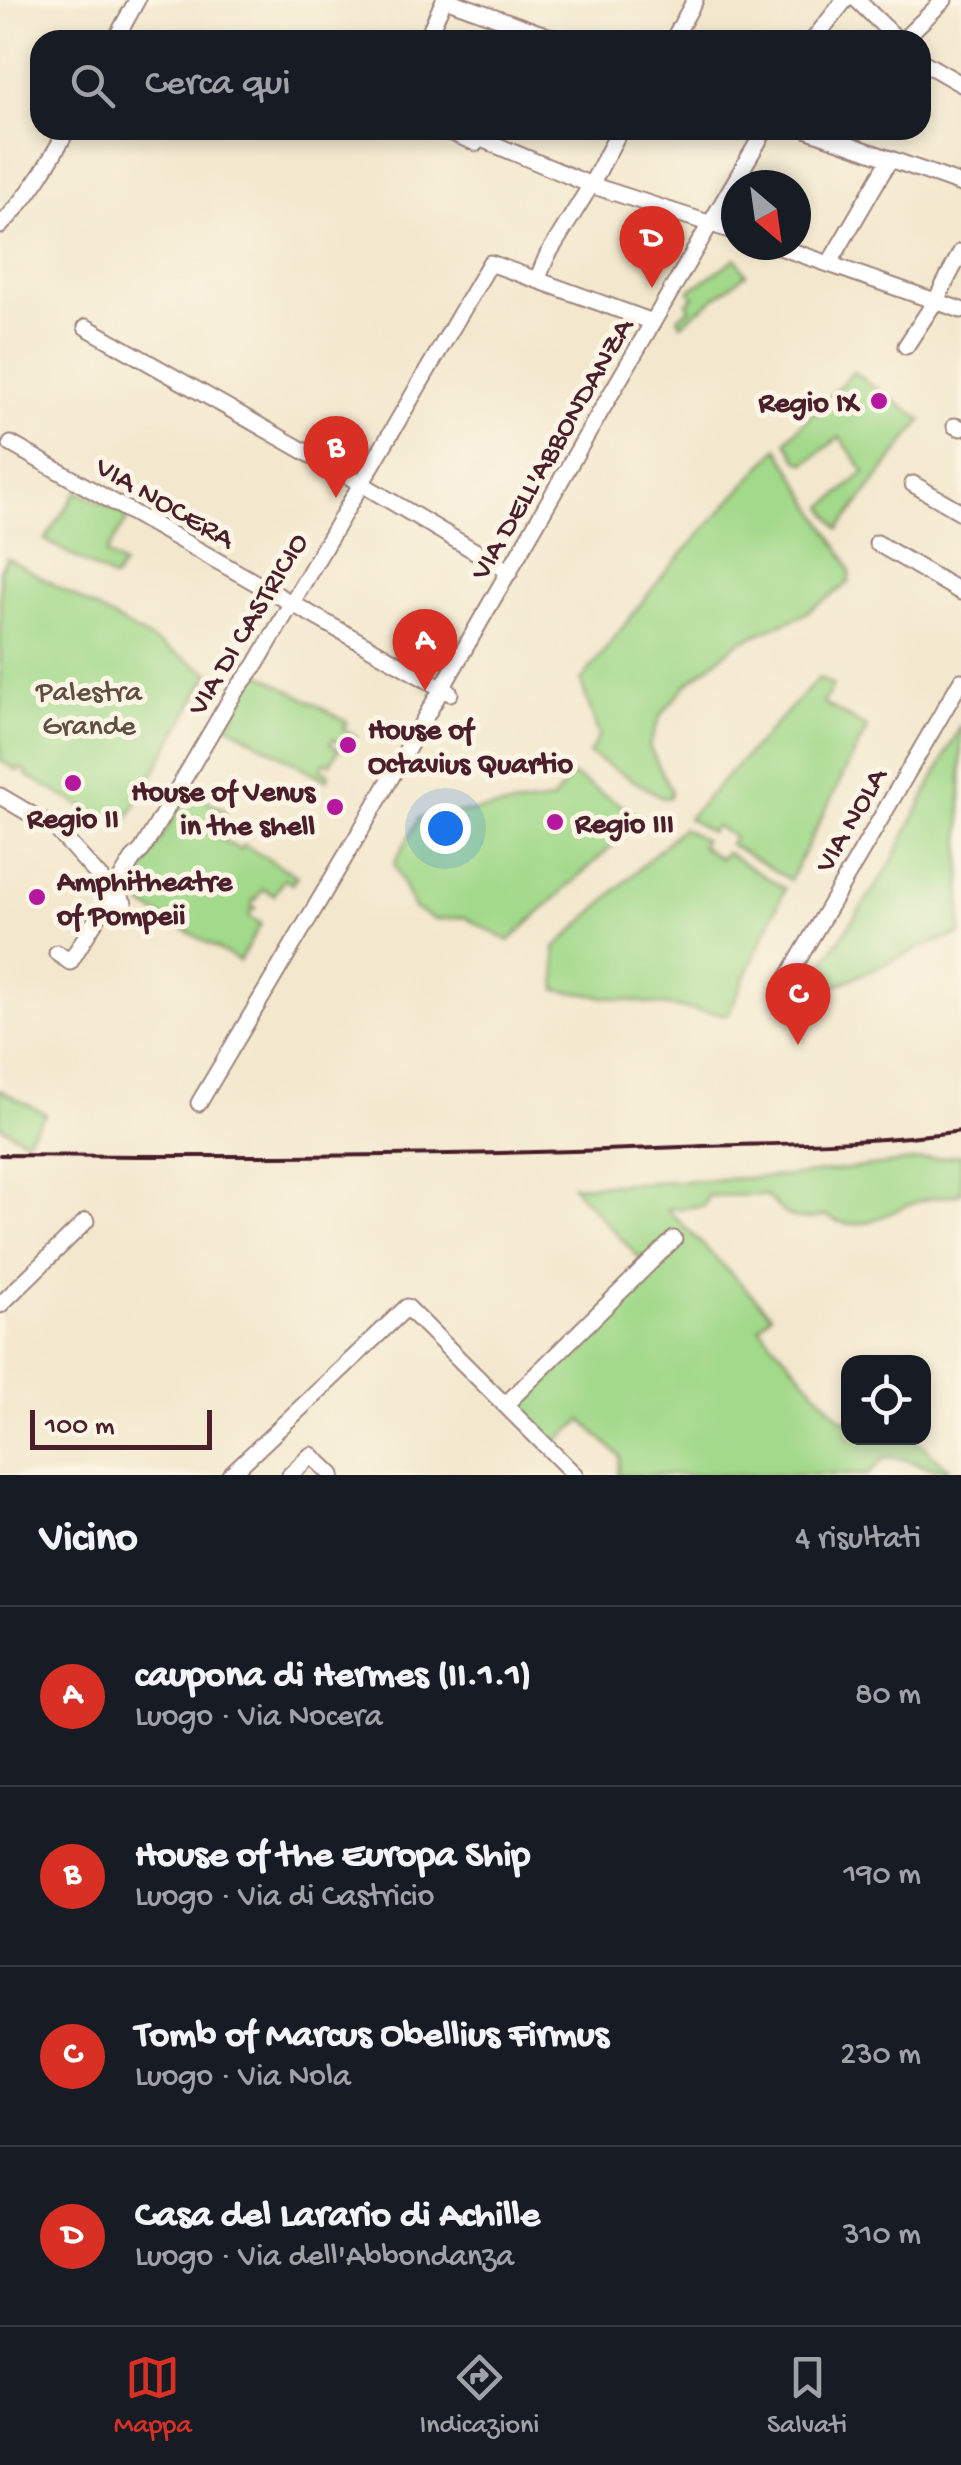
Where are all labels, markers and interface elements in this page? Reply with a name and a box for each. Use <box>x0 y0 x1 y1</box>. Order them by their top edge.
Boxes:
search box <box>30 30 931 140</box>
icon: search <box>65 58 120 113</box>
text: Cerca qui <box>145 63 290 107</box>
north arrow <box>721 170 811 260</box>
pin: D <box>620 206 684 288</box>
street label: VIA DELL'ABBONDANZA <box>464 312 644 588</box>
place label: Regio IX <box>757 388 861 423</box>
marker: Regio IX <box>868 390 890 412</box>
pin: B <box>304 416 368 498</box>
street label: VIA NOCERA <box>87 451 241 559</box>
street label: VIA DI CASTRICIO <box>181 528 318 724</box>
pin: A <box>392 608 458 691</box>
park label: Palestra Grande <box>35 677 143 746</box>
place label: House of Octavius Quartio <box>368 715 573 784</box>
marker: House of Octavius Quartio <box>337 734 359 756</box>
street label: VIA NOLA <box>808 762 897 881</box>
marker: Regio II <box>62 772 84 794</box>
place label: House of Venus in the shell <box>131 777 317 846</box>
marker: House of Venus in the shell <box>324 796 346 818</box>
your location <box>420 803 471 854</box>
place label: Regio II <box>26 804 119 839</box>
place label: Regio III <box>574 809 674 844</box>
marker: Regio III <box>544 811 566 833</box>
place label: Amphitheatre of Pompeii <box>56 867 234 936</box>
marker: Amphitheatre of Pompeii <box>26 886 48 908</box>
pin: C <box>766 962 830 1045</box>
map controls <box>841 1355 931 1445</box>
button: locate <box>841 1355 931 1445</box>
scale bar <box>30 1405 212 1450</box>
text: 100 m <box>45 1411 115 1444</box>
text: Vicino <box>40 1516 138 1565</box>
text: 4 risultati <box>795 1521 921 1559</box>
text: caupona di Hermes (II.1.1) <box>135 1655 532 1699</box>
text: A <box>63 1677 82 1715</box>
text: 80 m <box>855 1677 921 1715</box>
text: Luogo · Via Nocera <box>135 1699 382 1737</box>
text: House of the Europa Ship <box>135 1835 530 1879</box>
text: B <box>64 1857 81 1895</box>
text: 190 m <box>844 1857 921 1895</box>
text: Luogo · Via di Castricio <box>135 1879 434 1917</box>
text: Tomb of Marcus Obellius Firmus <box>135 2015 609 2059</box>
text: C <box>64 2037 81 2075</box>
text: 230 m <box>840 2037 921 2075</box>
text: Luogo · Via Nola <box>135 2059 351 2097</box>
text: Casa del Larario di Achille <box>135 2195 540 2239</box>
text: D <box>62 2217 83 2255</box>
text: 310 m <box>843 2217 921 2255</box>
text: Luogo · Via dell'Abbondanza <box>135 2239 514 2277</box>
tab: Mappa <box>114 2350 192 2443</box>
tab: Indicazioni <box>420 2350 539 2443</box>
tab: Salvati <box>767 2350 847 2443</box>

